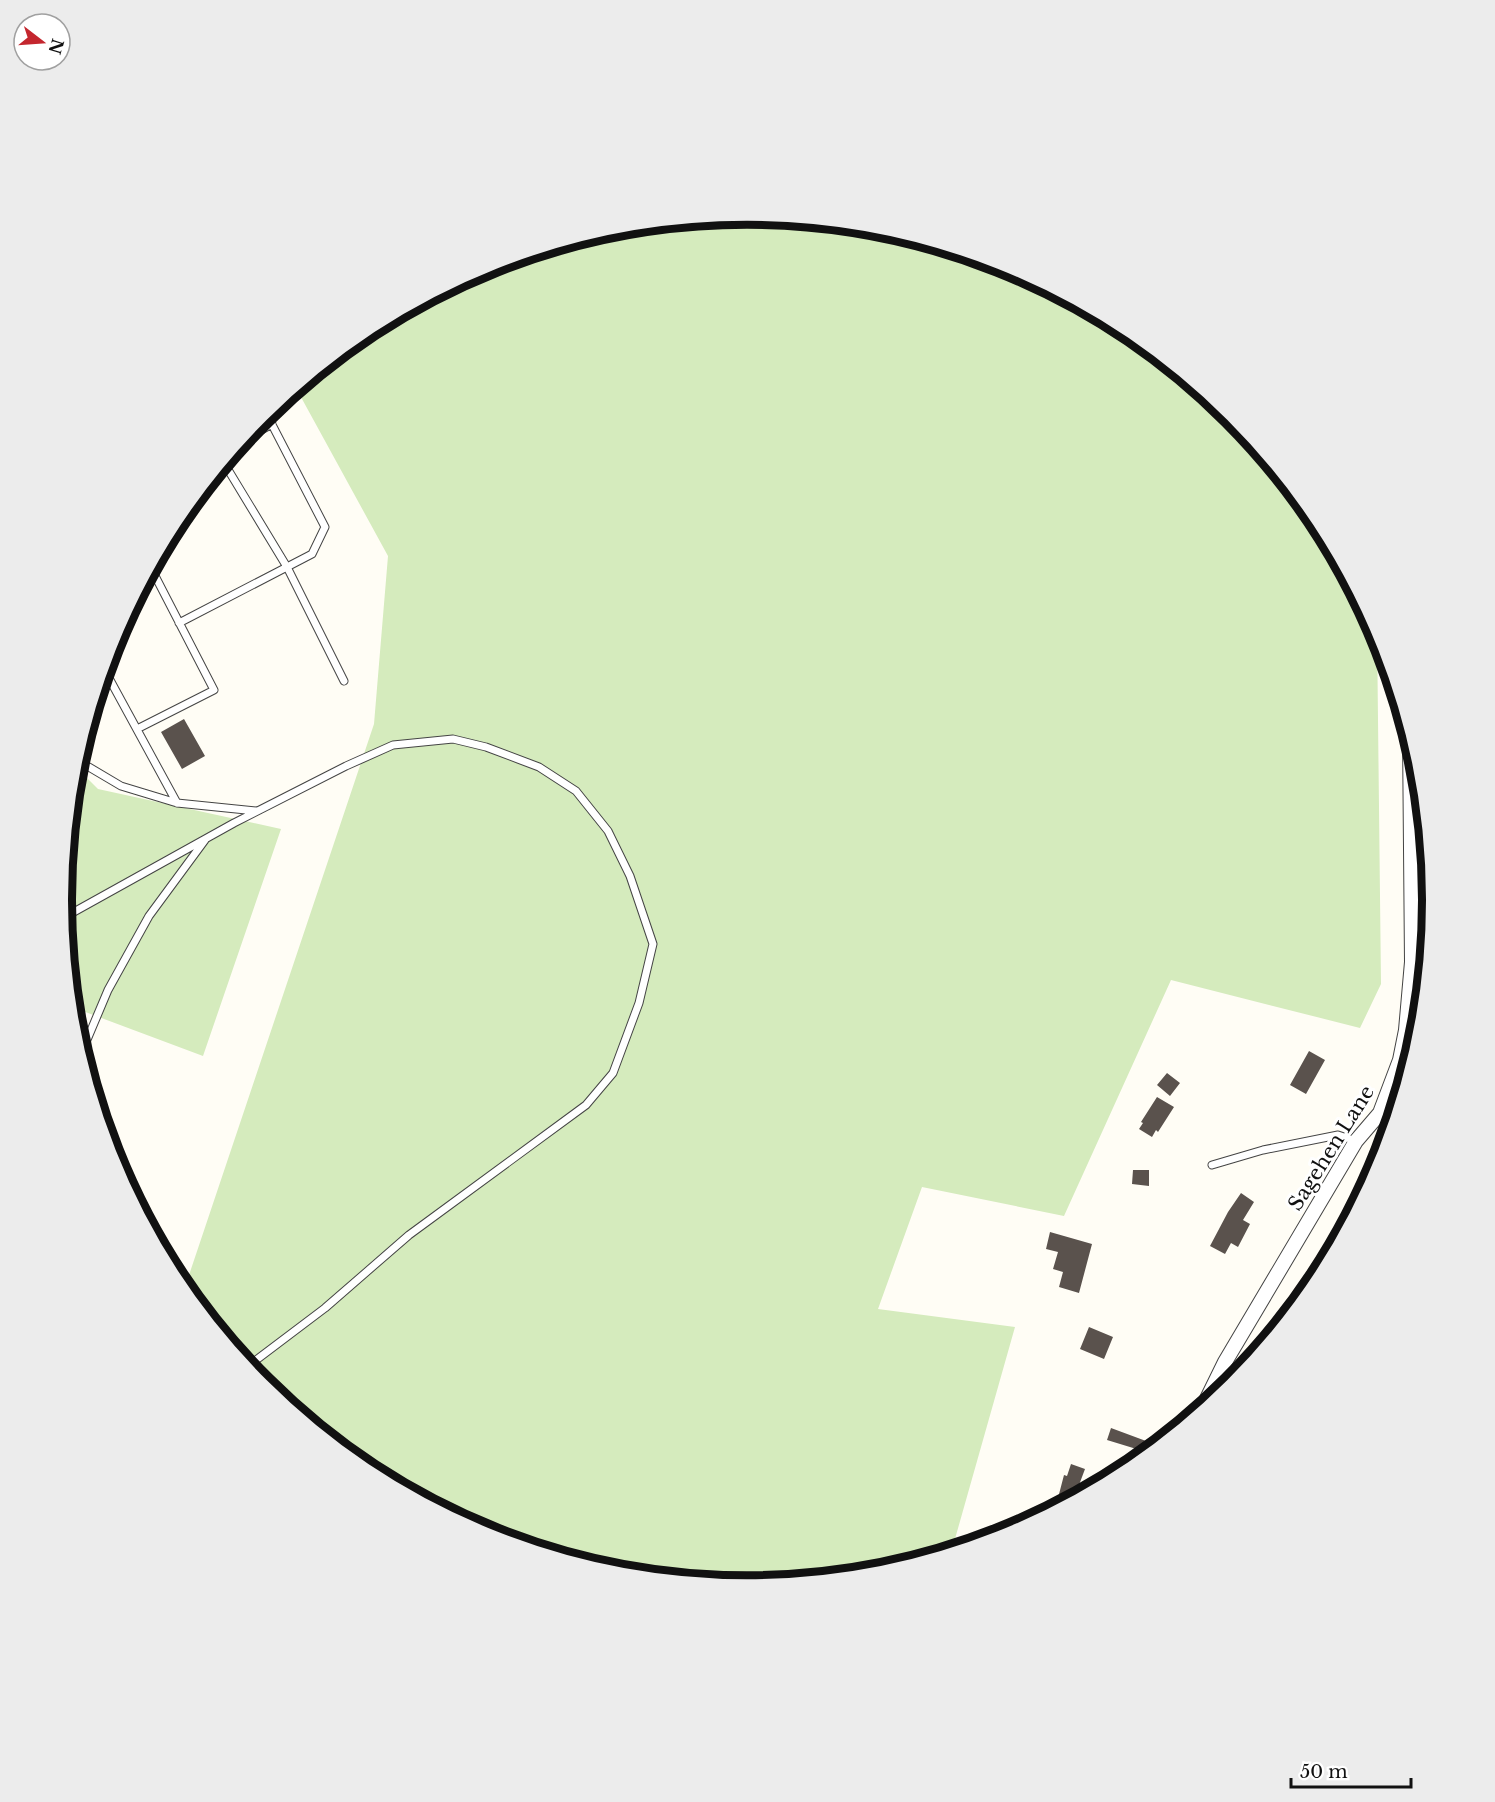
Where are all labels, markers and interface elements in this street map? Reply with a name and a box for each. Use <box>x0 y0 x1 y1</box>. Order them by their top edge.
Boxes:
north arrow <box>12 12 72 72</box>
text: N <box>45 36 68 57</box>
street label: Sagehen Lane <box>1283 1081 1379 1215</box>
scale bar <box>1291 1751 1411 1789</box>
text: 50 m <box>1300 1761 1348 1783</box>

